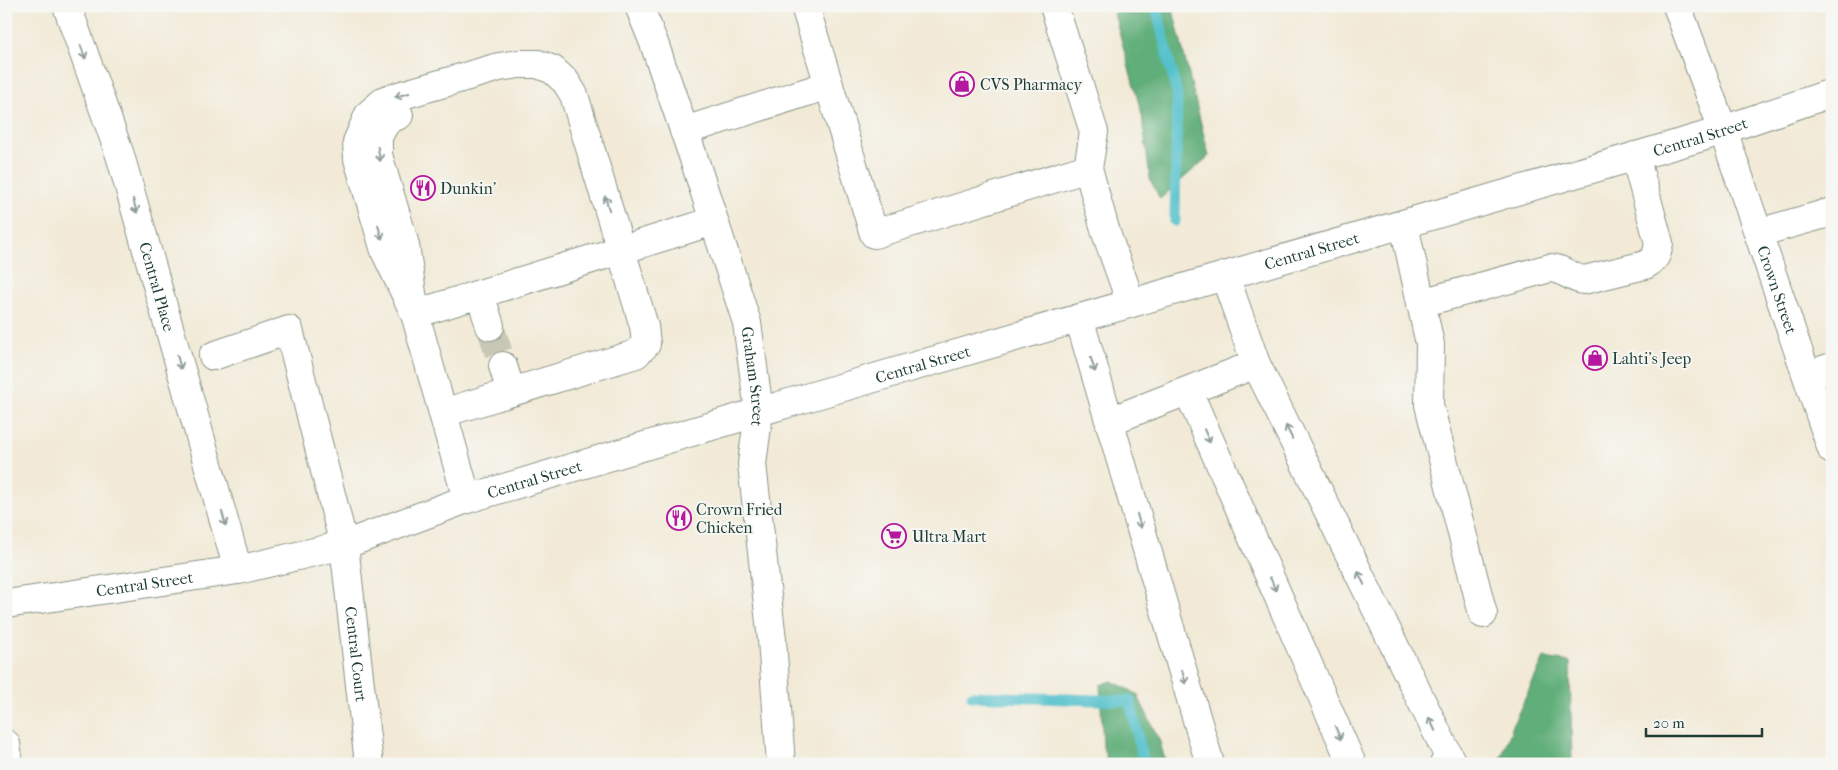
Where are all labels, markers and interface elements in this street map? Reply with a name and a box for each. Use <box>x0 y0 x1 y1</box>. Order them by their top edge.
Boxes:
one-way arrow <box>79 44 88 59</box>
shop icon: CVS Pharmacy <box>949 71 975 97</box>
place label: CVS Pharmacy <box>980 75 1082 94</box>
one-way arrow <box>394 91 410 100</box>
street label: Central Street <box>1651 113 1750 160</box>
one-way arrow <box>374 146 384 162</box>
restaurant icon: Dunkin' <box>410 175 436 201</box>
place label: Dunkin' <box>440 179 496 198</box>
one-way arrow <box>601 196 611 212</box>
one-way arrow <box>130 198 140 214</box>
one-way arrow <box>375 223 385 239</box>
street label: Central Street <box>1262 228 1361 273</box>
street label: Central Place <box>136 240 179 334</box>
street label: Crown Street <box>1754 243 1801 337</box>
street label: Graham Street <box>738 325 769 428</box>
street label: Central Street <box>873 341 973 387</box>
shop icon: Lahti's Jeep <box>1582 345 1608 371</box>
place label: Lahti's Jeep <box>1612 349 1692 368</box>
one-way arrow <box>175 354 184 370</box>
one-way arrow <box>1089 357 1099 373</box>
one-way arrow <box>1284 425 1293 440</box>
one-way arrow <box>1203 428 1213 443</box>
street label: Central Street <box>485 456 584 502</box>
place label: Crown Fried Chicken <box>696 500 783 537</box>
restaurant icon: Crown Fried Chicken <box>666 505 692 531</box>
one-way arrow <box>219 510 229 526</box>
one-way arrow <box>1135 512 1145 528</box>
supermarket icon: Ultra Mart <box>881 523 907 549</box>
place label: Ultra Mart <box>912 527 987 546</box>
street label: Central Street <box>95 567 195 600</box>
one-way arrow <box>1356 571 1365 586</box>
one-way arrow <box>1268 576 1278 591</box>
street label: Central Court <box>342 605 371 703</box>
one-way arrow <box>1180 669 1190 685</box>
scale bar <box>1646 705 1762 737</box>
text: 20 m <box>1653 714 1685 732</box>
one-way arrow <box>1427 716 1437 731</box>
one-way arrow <box>1334 725 1344 740</box>

